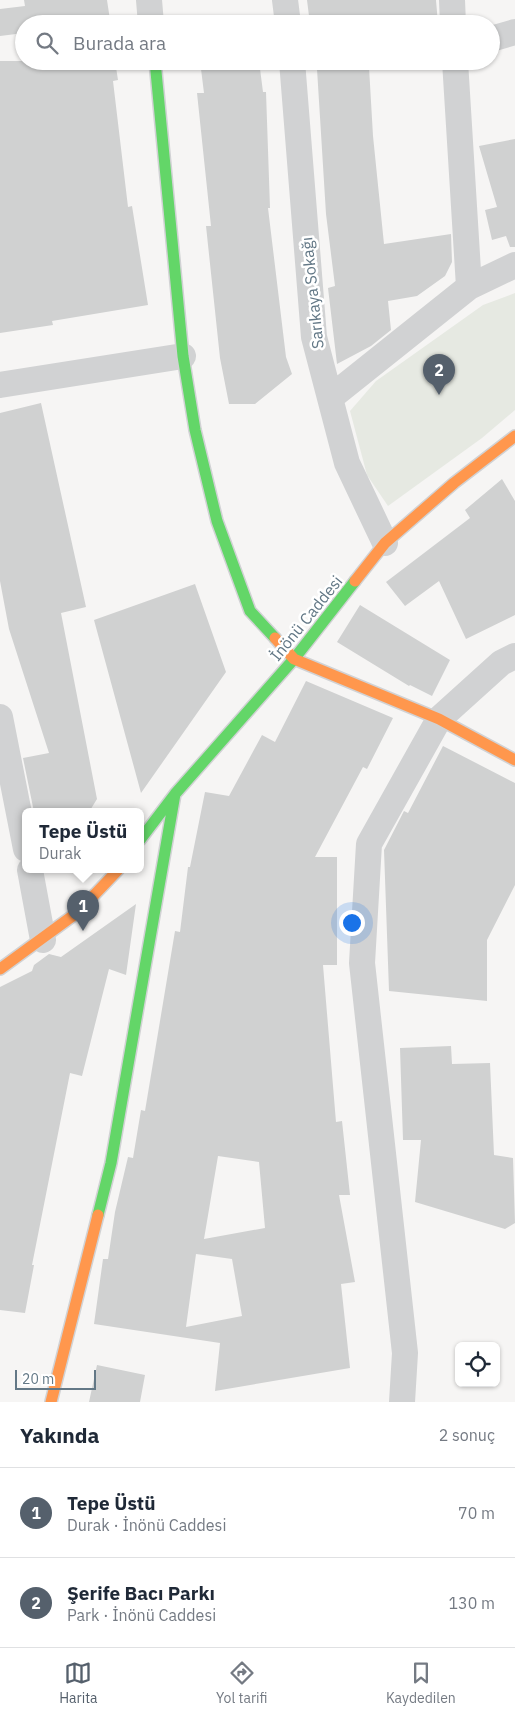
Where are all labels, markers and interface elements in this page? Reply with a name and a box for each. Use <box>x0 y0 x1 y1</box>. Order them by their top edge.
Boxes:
search box <box>15 15 500 70</box>
icon: search <box>33 29 61 57</box>
text: Burada ara <box>73 31 166 55</box>
street label: Sarıkaya Sokağı <box>296 236 328 350</box>
pin: 2 <box>423 354 455 395</box>
street label: İnönü Caddesi <box>265 571 347 665</box>
popup <box>22 808 144 873</box>
text: Tepe Üstü <box>39 819 127 843</box>
text: Durak <box>39 843 81 863</box>
pin: 1 <box>67 890 99 931</box>
your location <box>339 910 365 936</box>
map controls <box>455 1342 500 1387</box>
button: locate <box>455 1342 500 1387</box>
scale bar <box>15 1367 96 1390</box>
text: 20 m <box>22 1370 54 1388</box>
text: Yakında <box>20 1421 100 1449</box>
text: 2 sonuç <box>439 1425 495 1445</box>
text: Tepe Üstü <box>67 1491 155 1515</box>
text: 1 <box>31 1503 41 1523</box>
text: 70 m <box>458 1503 495 1523</box>
text: Durak · İnönü Caddesi <box>67 1515 226 1535</box>
text: Şerife Bacı Parkı <box>67 1581 215 1605</box>
text: 2 <box>31 1593 41 1613</box>
text: 130 m <box>448 1593 495 1613</box>
text: Park · İnönü Caddesi <box>67 1605 216 1625</box>
tab: Harita <box>59 1659 98 1707</box>
tab: Yol tarifi <box>216 1659 268 1707</box>
tab: Kaydedilen <box>386 1659 456 1707</box>

